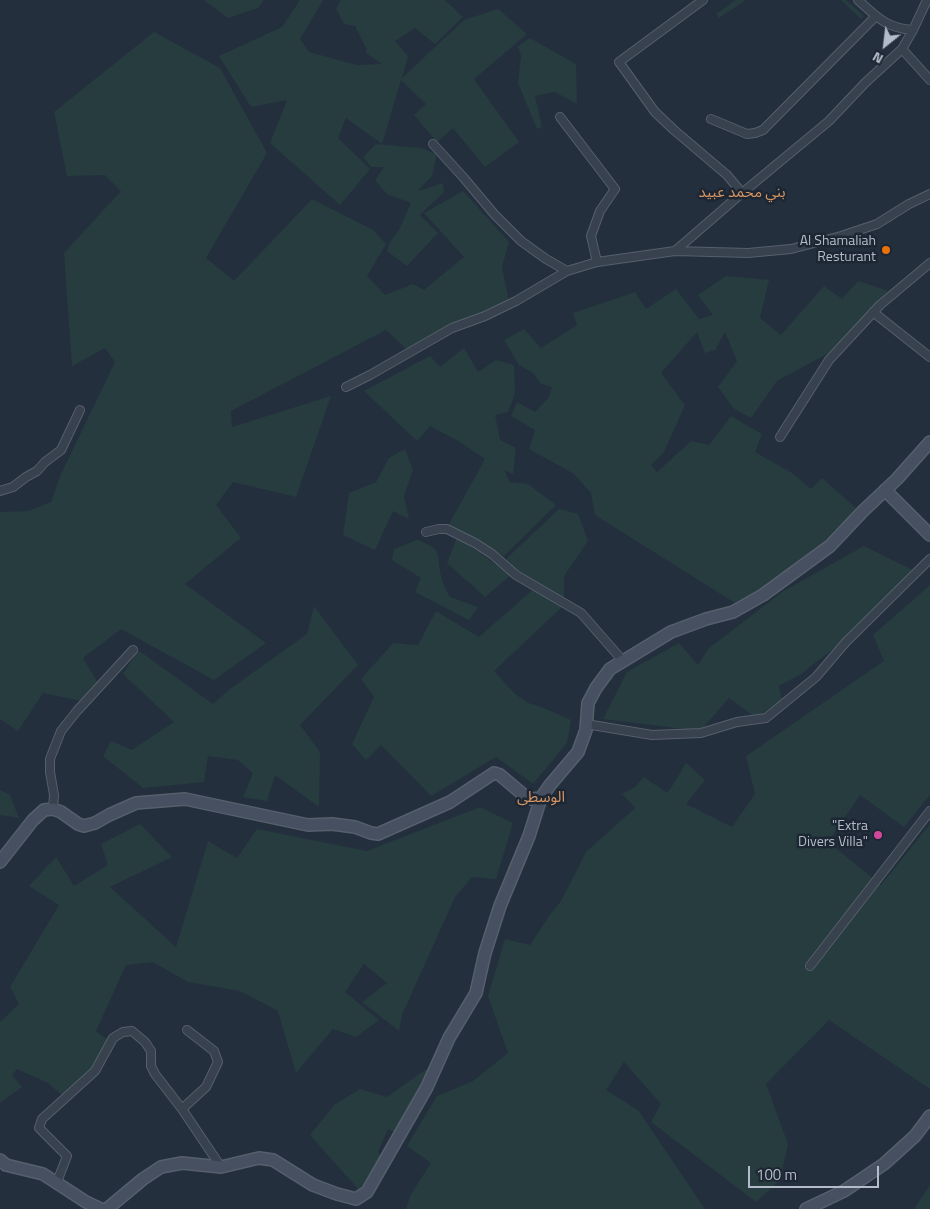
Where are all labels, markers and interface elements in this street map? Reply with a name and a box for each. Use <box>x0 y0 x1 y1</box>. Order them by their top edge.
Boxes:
north arrow <box>860 20 910 70</box>
text: N <box>868 47 887 70</box>
district label: بني محمد عبيد <box>698 184 786 202</box>
place label: Al Shamaliah Resturant <box>800 234 876 266</box>
marker: Al Shamaliah Resturant <box>880 244 892 256</box>
district label: الوسطى <box>517 789 565 807</box>
place label: "Extra Divers Villa" <box>798 819 868 852</box>
marker: "Extra Divers Villa" <box>872 829 884 841</box>
scale bar <box>750 1156 881 1188</box>
text: 100 m <box>756 1163 797 1186</box>

